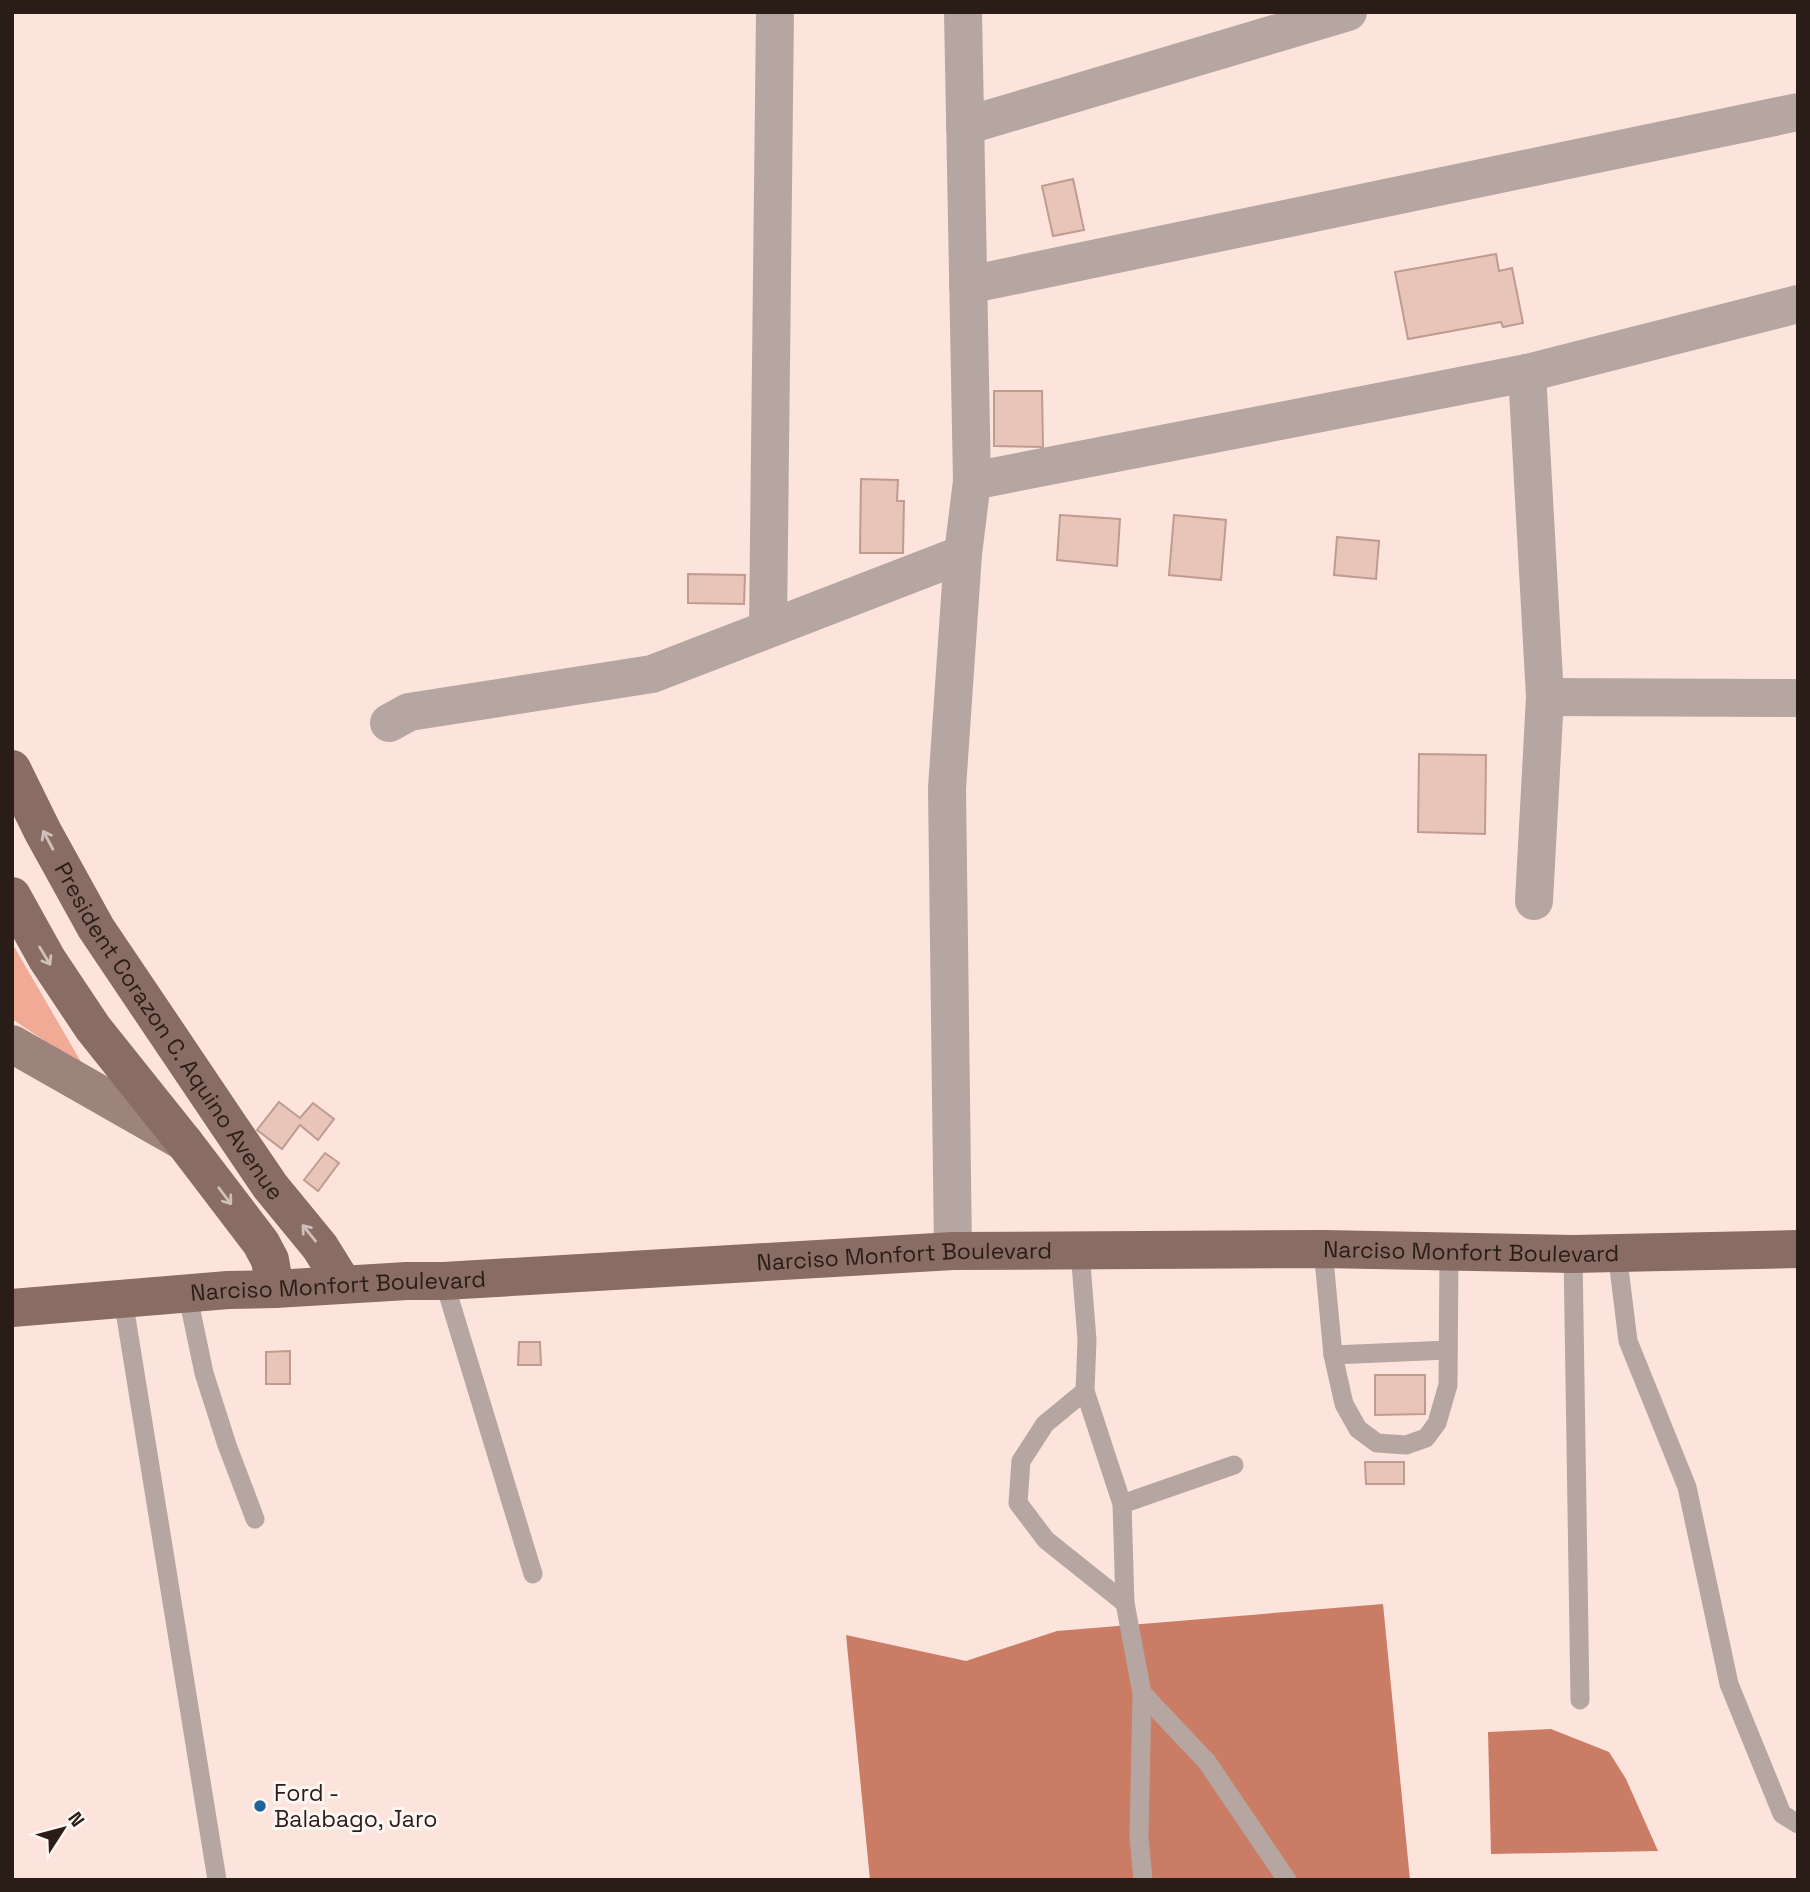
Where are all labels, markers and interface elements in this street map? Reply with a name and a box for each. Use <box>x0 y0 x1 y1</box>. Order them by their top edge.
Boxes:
one-way arrow <box>41 831 55 851</box>
street label: President Corazon C. Aquino Avenue <box>48 857 291 1206</box>
one-way arrow <box>39 946 53 966</box>
one-way arrow <box>218 1186 233 1205</box>
one-way arrow <box>301 1225 317 1243</box>
street label: Narciso Monfort Boulevard <box>1323 1234 1619 1269</box>
street label: Narciso Monfort Boulevard <box>756 1235 1052 1278</box>
street label: Narciso Monfort Boulevard <box>189 1264 487 1308</box>
place label: Ford - Balabago, Jaro <box>274 1778 438 1834</box>
north arrow <box>28 1794 98 1864</box>
marker: Ford - Balabago, Jaro <box>252 1798 268 1814</box>
text: N <box>62 1807 90 1832</box>

